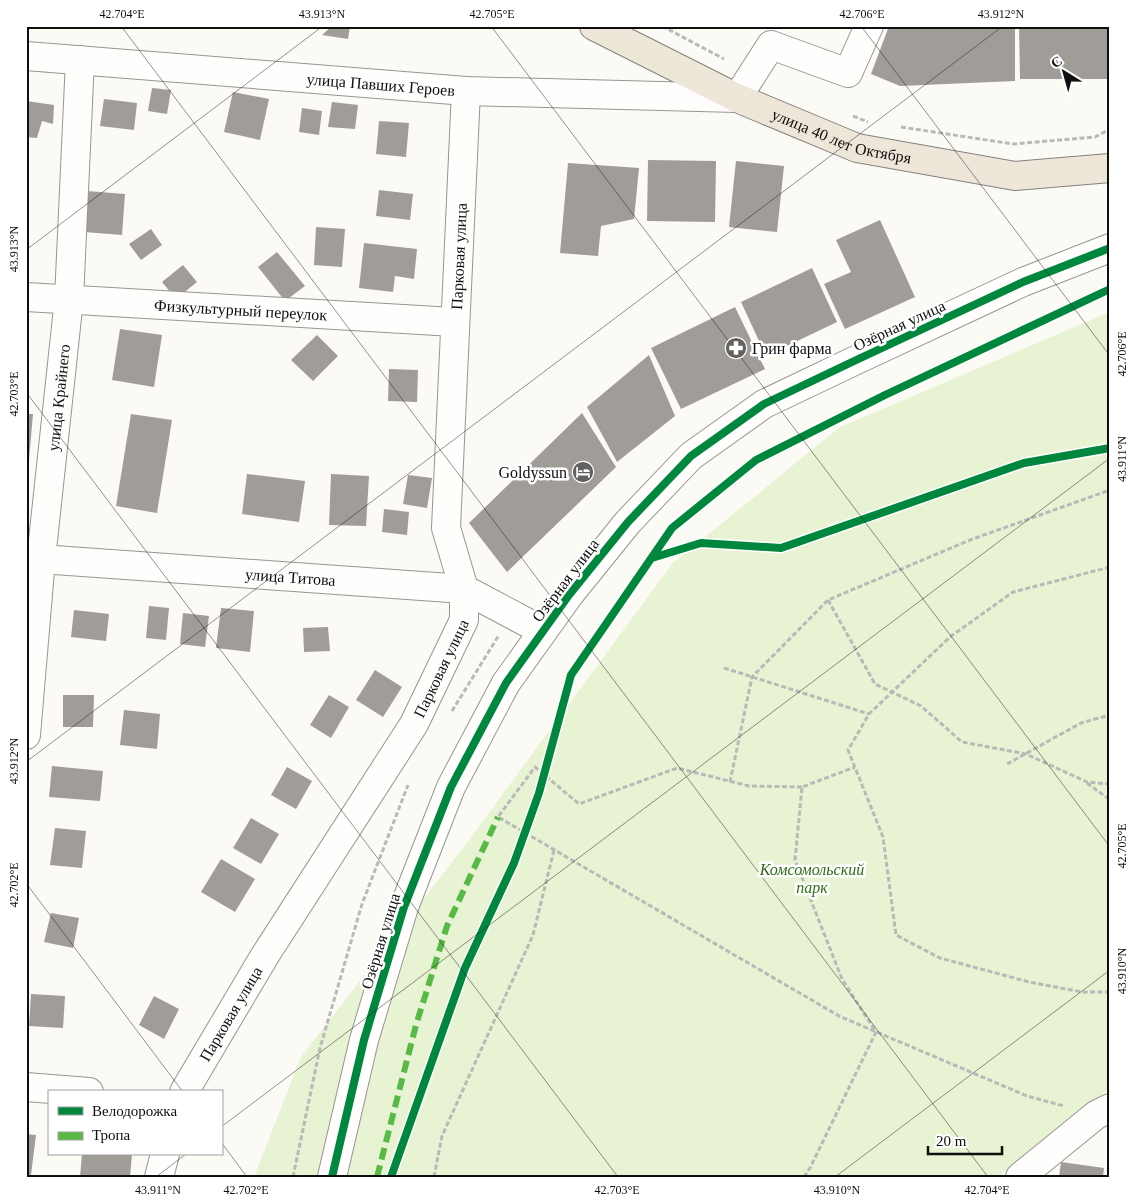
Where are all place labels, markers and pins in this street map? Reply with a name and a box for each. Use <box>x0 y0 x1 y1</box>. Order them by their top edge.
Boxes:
pharmacy icon: Грин фарма <box>724 336 748 360</box>
place label: Грин фарма <box>752 340 832 358</box>
hotel icon: Goldyssun <box>571 460 595 484</box>
place label: Goldyssun <box>499 464 567 482</box>

